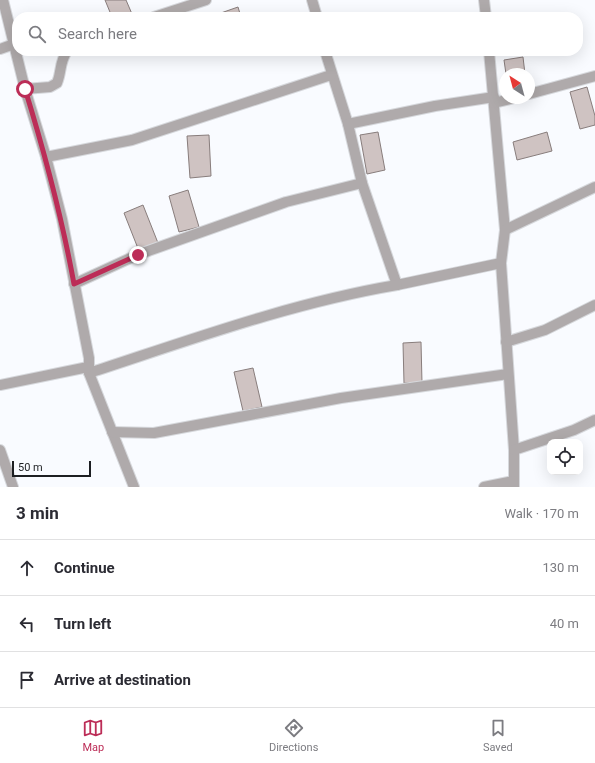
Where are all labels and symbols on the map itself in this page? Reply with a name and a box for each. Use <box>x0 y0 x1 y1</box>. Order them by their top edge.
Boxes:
north arrow <box>499 68 535 104</box>
route start <box>16 80 34 98</box>
route end <box>129 246 147 264</box>
scale bar <box>12 459 91 478</box>

